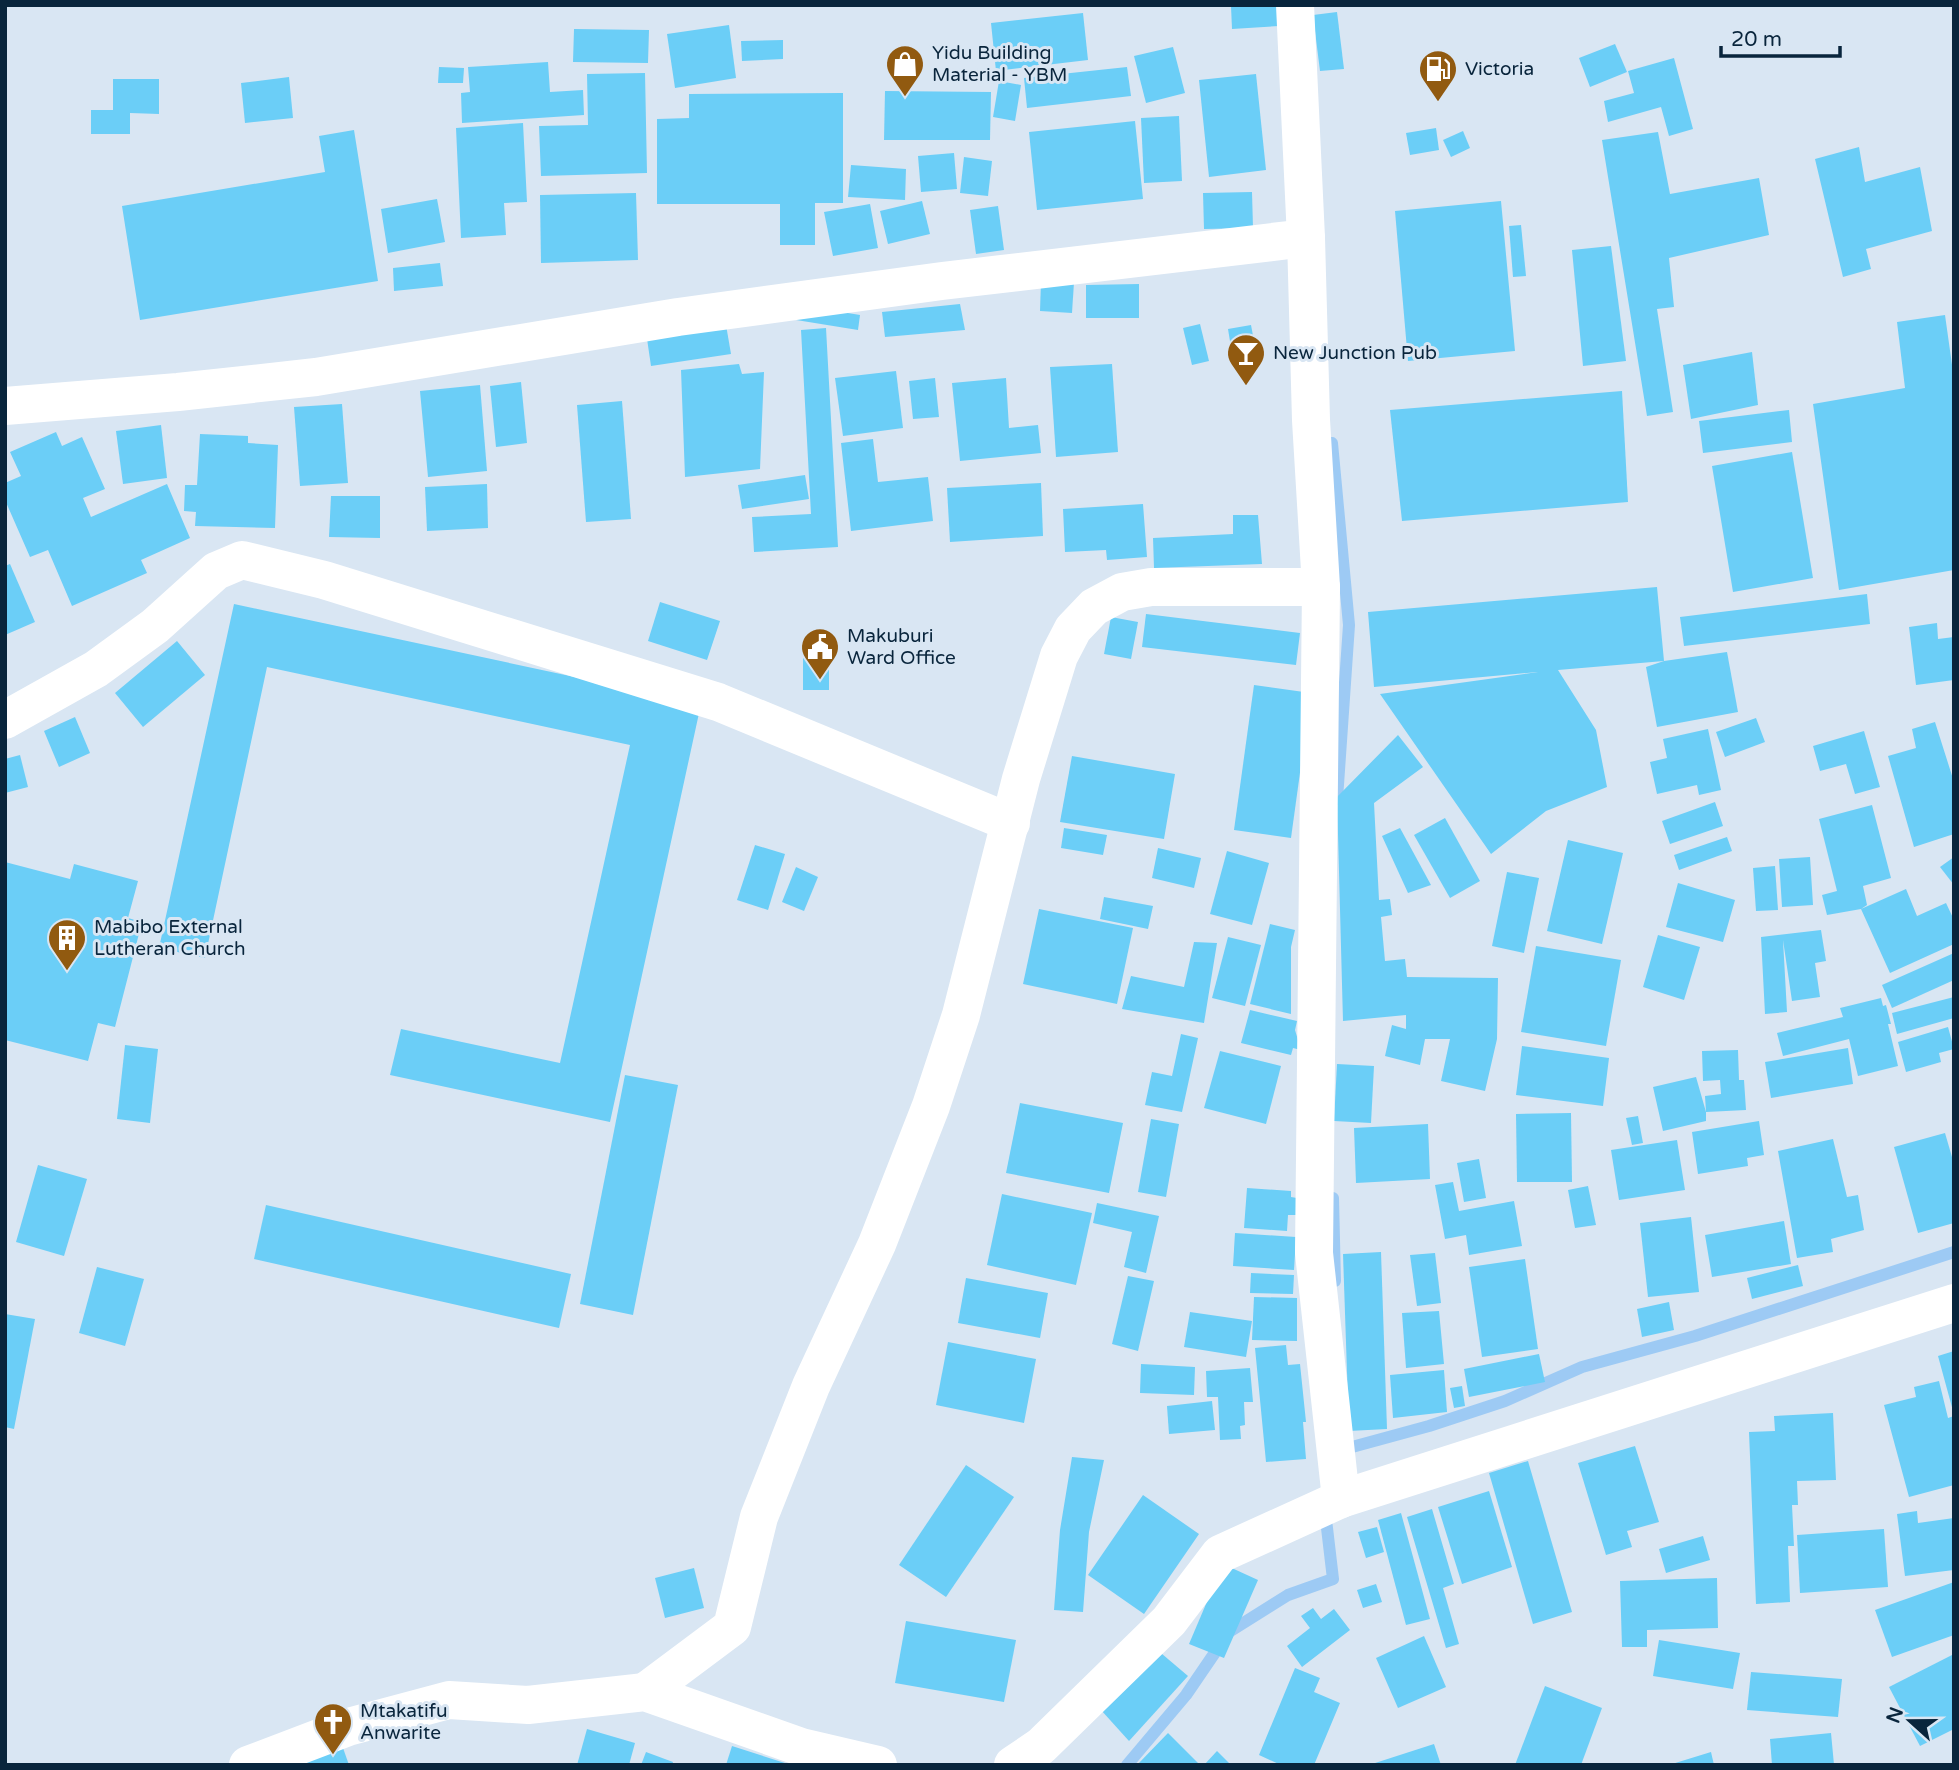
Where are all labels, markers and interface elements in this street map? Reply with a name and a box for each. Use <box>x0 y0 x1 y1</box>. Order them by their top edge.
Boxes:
scale bar <box>1721 14 1840 58</box>
text: 20 m <box>1731 27 1782 52</box>
place label: Yidu Building Material - YBM <box>932 42 1067 86</box>
shop icon: Yidu Building Material - YBM <box>884 43 926 98</box>
fuel station icon: Victoria <box>1417 48 1459 103</box>
place label: Victoria <box>1465 58 1534 80</box>
bar icon: New Junction Pub <box>1225 332 1267 387</box>
place label: New Junction Pub <box>1273 342 1437 364</box>
place label: Makuburi Ward Office <box>847 625 956 669</box>
public building icon: Makuburi Ward Office <box>799 626 841 681</box>
place label: Mabibo External Lutheran Church <box>94 916 246 960</box>
building icon: Mabibo External Lutheran Church <box>46 917 88 972</box>
north arrow <box>1875 1686 1945 1756</box>
place label: Mtakatifu Anwarite <box>360 1700 448 1744</box>
church icon: Mtakatifu Anwarite <box>312 1701 354 1756</box>
text: N <box>1882 1704 1908 1726</box>

